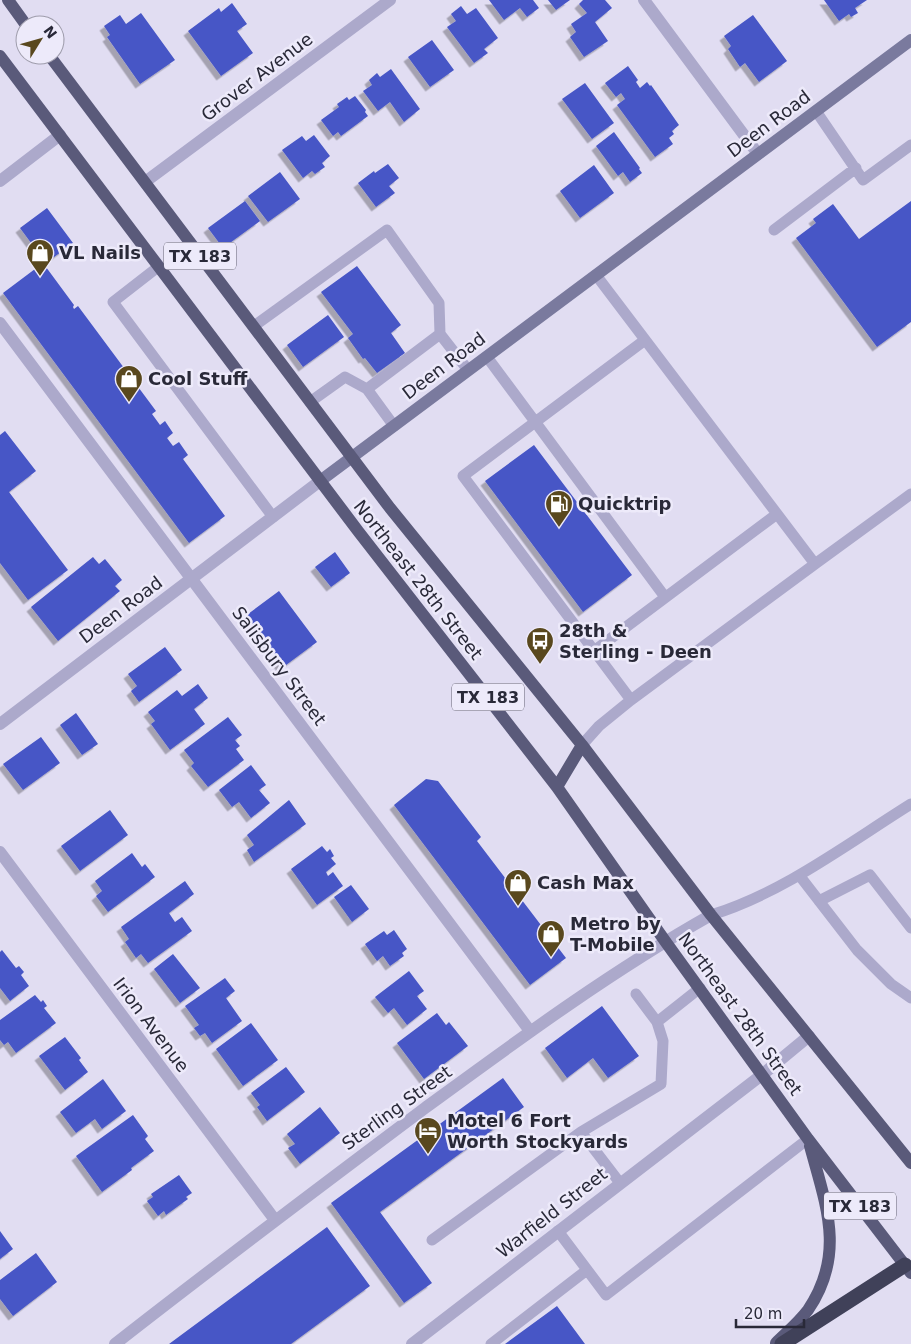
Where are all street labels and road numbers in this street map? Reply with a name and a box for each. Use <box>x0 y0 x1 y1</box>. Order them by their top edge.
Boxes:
street label: Grover Avenue <box>197 28 316 125</box>
street label: Deen Road <box>723 86 814 162</box>
road number: TX 183 <box>164 242 236 270</box>
street label: Deen Road <box>398 328 489 404</box>
street label: Northeast 28th Street <box>350 496 487 664</box>
street label: Deen Road <box>75 572 166 648</box>
street label: Salisbury Street <box>228 602 331 729</box>
road number: TX 183 <box>452 684 524 710</box>
street label: Northeast 28th Street <box>674 928 807 1099</box>
street label: Irion Avenue <box>109 973 194 1076</box>
street label: Sterling Street <box>338 1061 456 1154</box>
street label: Warfield Street <box>492 1163 611 1262</box>
road number: TX 183 <box>824 1192 896 1220</box>

